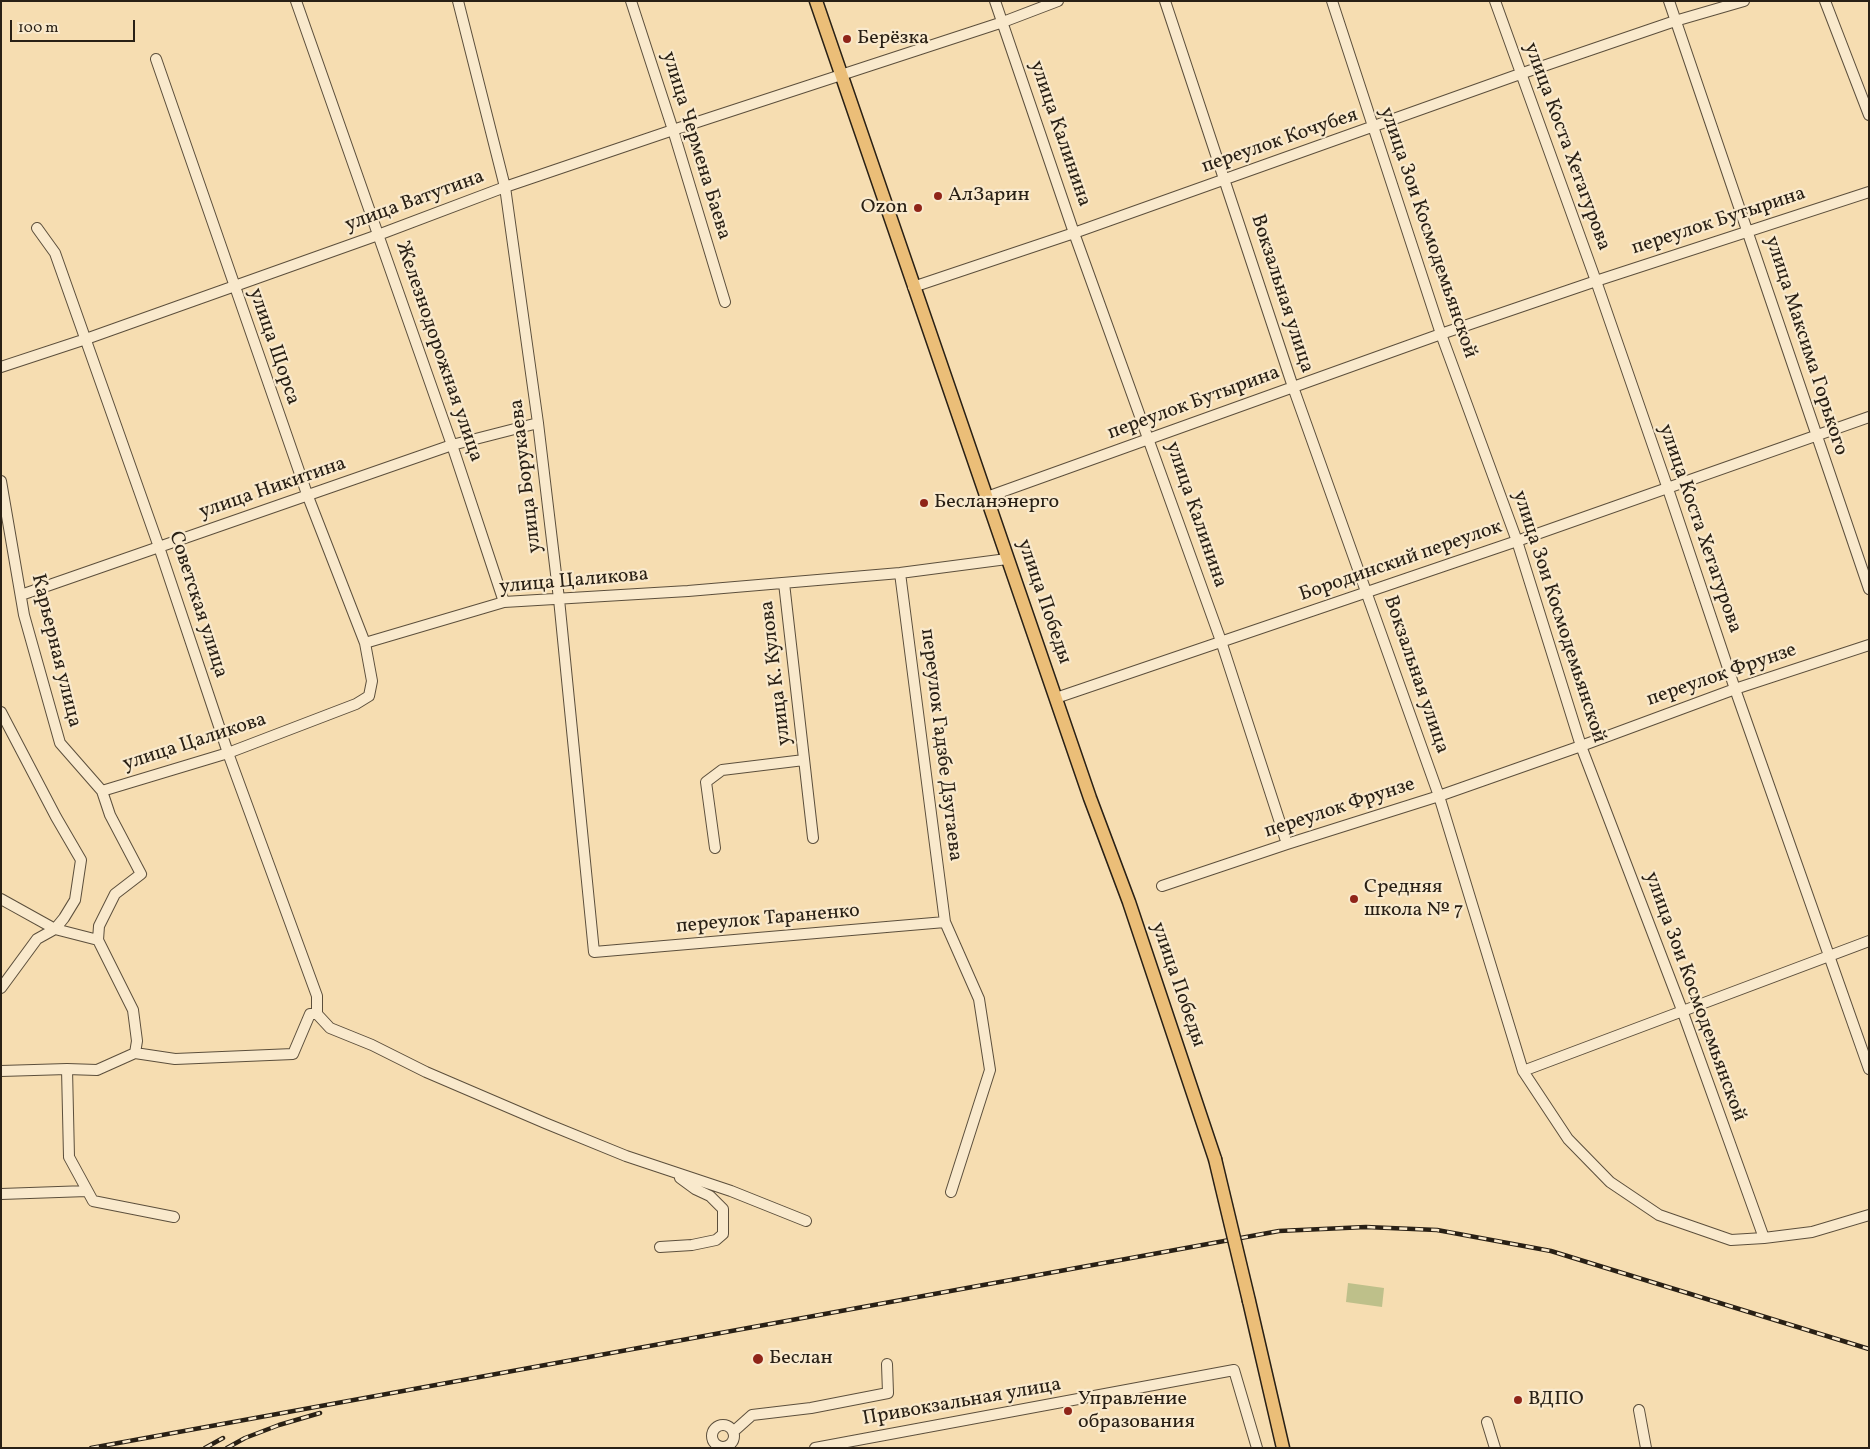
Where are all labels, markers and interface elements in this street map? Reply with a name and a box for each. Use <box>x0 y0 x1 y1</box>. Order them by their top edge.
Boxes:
scale bar <box>12 10 138 42</box>
text: 100 m <box>18 18 58 39</box>
place label: Берёзка <box>857 27 929 51</box>
marker: Берёзка <box>841 33 853 45</box>
street label: улица Коста Хетагурова <box>1517 40 1615 254</box>
street label: улица Чермена Баева <box>655 49 735 243</box>
street label: улица Калинина <box>1023 58 1095 210</box>
street label: переулок Кочубея <box>1199 104 1361 180</box>
street label: улица Зои Космодемьянской <box>1373 104 1481 362</box>
street label: улица Ватутина <box>342 166 488 238</box>
street label: переулок Бутырина <box>1629 183 1809 261</box>
place label: АлЗарин <box>948 184 1030 208</box>
marker: АлЗарин <box>932 190 944 202</box>
place label: Ozon <box>861 196 908 220</box>
marker: Ozon <box>912 202 924 214</box>
street label: Вокзальная улица <box>1244 212 1318 376</box>
street label: улица Максима Горького <box>1758 233 1852 459</box>
street label: Железнодорожная улица <box>389 239 487 465</box>
street label: улица Щорса <box>242 286 304 408</box>
street label: переулок Бутырина <box>1105 362 1283 446</box>
street label: улица Борукаева <box>506 398 548 554</box>
street label: улица Коста Хетагурова <box>1652 421 1746 637</box>
street label: улица Калинина <box>1159 439 1231 591</box>
street label: улица Никитина <box>196 453 350 525</box>
street label: улица Зои Космодемьянской <box>1506 488 1610 746</box>
place label: Бесланэнерго <box>934 491 1059 515</box>
marker: Бесланэнерго <box>918 497 930 509</box>
street label: Бородинский переулок <box>1296 516 1506 608</box>
street label: Советская улица <box>162 529 232 681</box>
street label: улица Победы <box>1010 536 1076 668</box>
street label: улица Цаликова <box>498 564 650 600</box>
street label: Карьерная улица <box>24 572 86 730</box>
street label: Вокзальная улица <box>1377 593 1453 757</box>
street label: улица К. Кулова <box>756 599 798 747</box>
street label: переулок Гадзбе Дзугаева <box>914 627 966 863</box>
street label: переулок Фрунзе <box>1644 639 1800 713</box>
street label: улица Цаликова <box>120 708 270 778</box>
street label: переулок Фрунзе <box>1262 773 1418 845</box>
street label: улица Зои Космодемьянской <box>1638 869 1750 1125</box>
place label: Средняя школа № 7 <box>1364 876 1464 923</box>
marker: Средняя школа № 7 <box>1348 893 1360 905</box>
street label: переулок Тараненко <box>675 900 861 940</box>
street label: улица Победы <box>1144 919 1210 1051</box>
place label: Беслан <box>769 1347 833 1371</box>
marker: Беслан <box>751 1352 765 1366</box>
street label: Привокзальная улица <box>861 1374 1063 1432</box>
place label: Управление образования <box>1078 1388 1195 1435</box>
place label: ВДПО <box>1528 1388 1584 1412</box>
marker: ВДПО <box>1512 1394 1524 1406</box>
marker: Управление образования <box>1062 1405 1074 1417</box>

